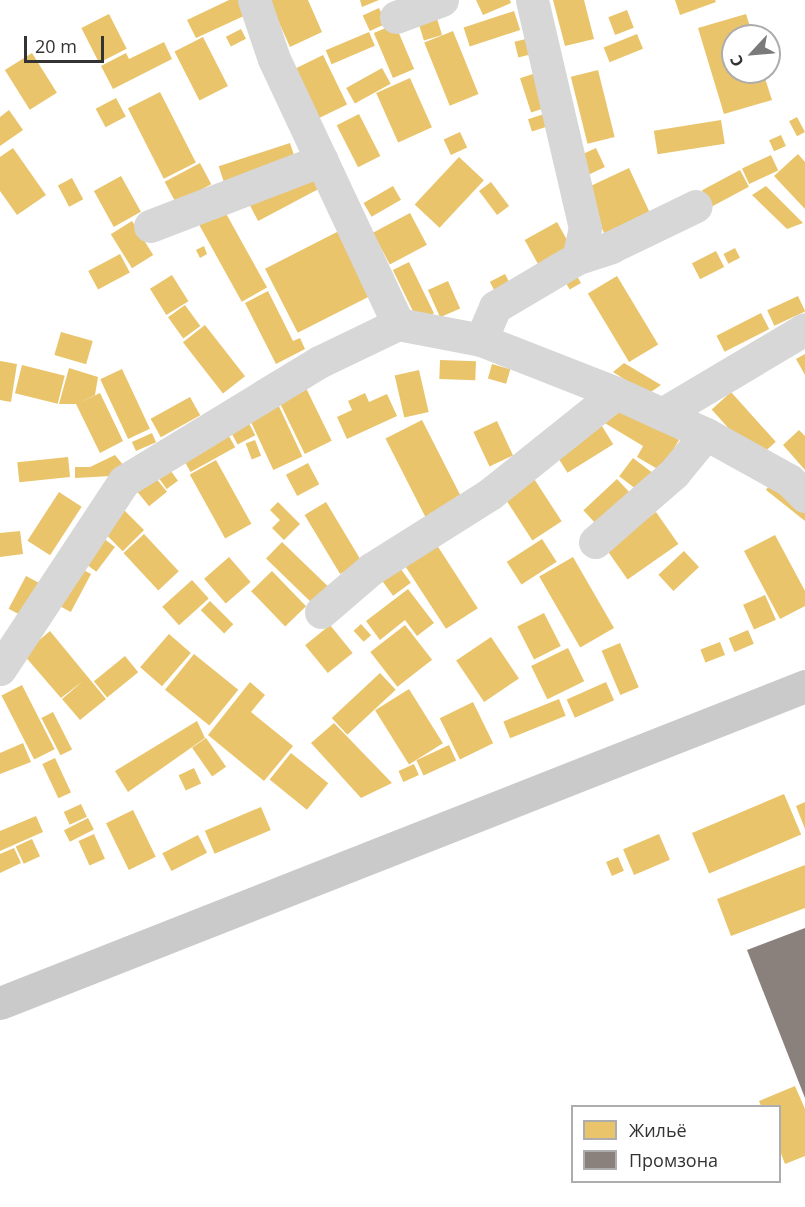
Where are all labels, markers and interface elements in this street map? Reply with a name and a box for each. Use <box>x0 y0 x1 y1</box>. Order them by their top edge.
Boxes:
scale bar <box>27 24 106 62</box>
north arrow <box>721 24 781 84</box>
text: 20 m <box>35 34 77 58</box>
text: С <box>724 52 749 70</box>
legend <box>571 1105 781 1183</box>
text: Жильё <box>629 1118 687 1142</box>
text: Промзона <box>629 1148 718 1172</box>

